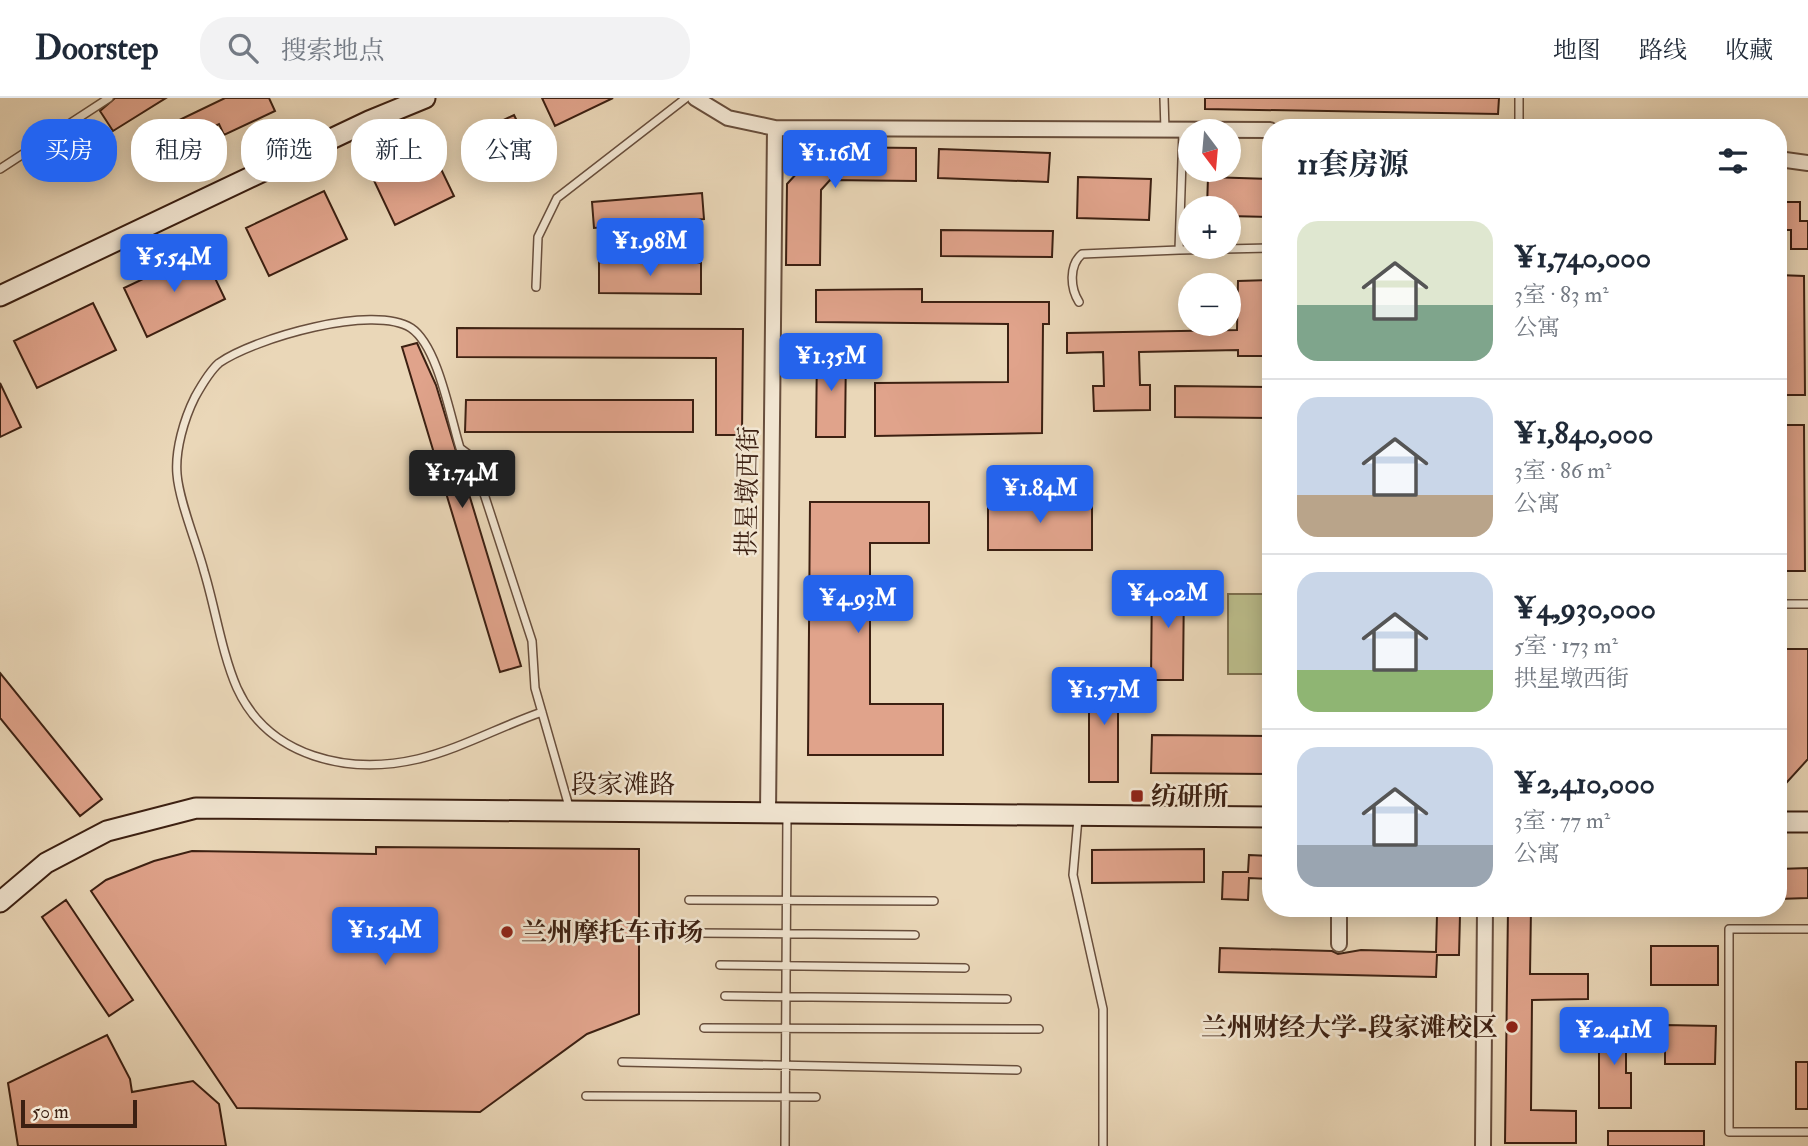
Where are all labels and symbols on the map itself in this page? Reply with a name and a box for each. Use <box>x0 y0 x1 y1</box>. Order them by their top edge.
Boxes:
north arrow <box>1178 119 1241 182</box>
pin: ¥1.16M <box>778 130 892 190</box>
pin: ¥1.98M <box>593 218 707 278</box>
pin: ¥5.54M <box>117 234 231 294</box>
pin: ¥1.35M <box>774 334 888 393</box>
street label: 拱星墩西街 <box>731 426 765 556</box>
pin: ¥1.74M <box>405 450 519 510</box>
pin: ¥1.84M <box>983 466 1097 525</box>
pin: ¥4.02M <box>1111 570 1225 630</box>
pin: ¥4.93M <box>801 575 915 635</box>
pin: ¥1.57M <box>1047 668 1161 727</box>
street label: 段家滩路 <box>571 769 675 801</box>
place label: 纺研所 <box>1151 781 1229 813</box>
marker: 纺研所 <box>1129 788 1145 804</box>
pin: ¥1.54M <box>328 908 442 967</box>
place label: 兰州摩托车市场 <box>521 917 703 949</box>
marker: 兰州摩托车市场 <box>499 924 515 940</box>
pin: ¥2.41M <box>1557 1007 1671 1067</box>
place label: 兰州财经大学-段家滩校区 <box>1201 1012 1498 1044</box>
marker: 兰州财经大学-段家滩校区 <box>1504 1019 1520 1035</box>
scale bar <box>21 1097 136 1129</box>

